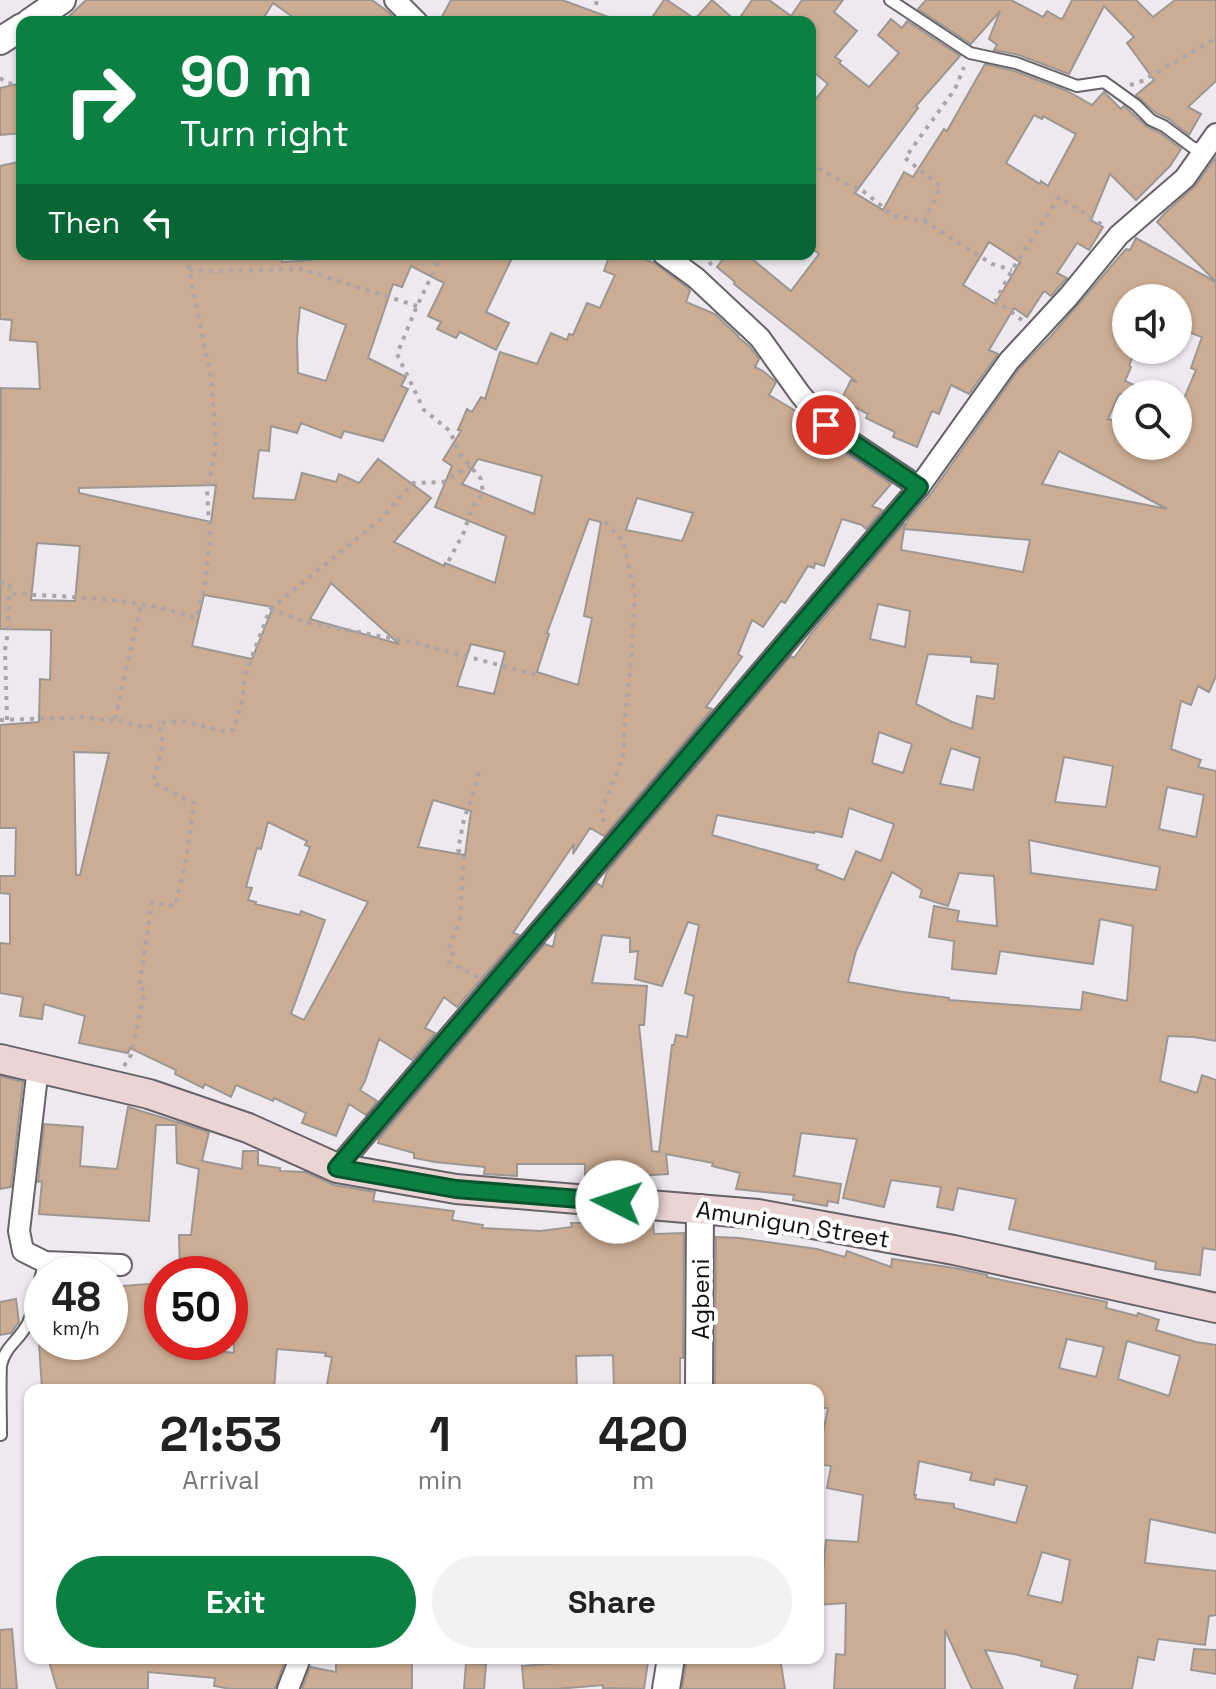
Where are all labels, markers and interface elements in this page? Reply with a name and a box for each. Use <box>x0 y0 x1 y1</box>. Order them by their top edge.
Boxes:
text: 90 m <box>180 41 313 112</box>
icon: right <box>48 48 152 152</box>
text: Turn right <box>180 111 349 157</box>
icon: left <box>136 200 180 244</box>
text: Then <box>48 203 120 242</box>
map controls <box>1112 284 1192 460</box>
button: sound <box>1112 284 1192 364</box>
button: search <box>1112 380 1192 460</box>
pin <box>792 391 860 459</box>
icon: arrive <box>804 403 848 447</box>
position arrow <box>575 1160 659 1244</box>
street label: Amunigun Street <box>694 1193 892 1255</box>
speed limit sign: 50 <box>144 1256 248 1360</box>
street label: Agbeni <box>685 1259 716 1339</box>
text: 48 <box>51 1272 101 1323</box>
text: km/h <box>52 1315 100 1341</box>
text: 21:53 <box>160 1404 282 1465</box>
text: 1 <box>429 1404 451 1465</box>
text: 420 <box>598 1404 688 1465</box>
text: Arrival <box>182 1463 260 1497</box>
text: min <box>418 1463 462 1497</box>
text: m <box>632 1463 654 1497</box>
button: Exit <box>56 1556 416 1648</box>
button: Share <box>432 1556 792 1648</box>

